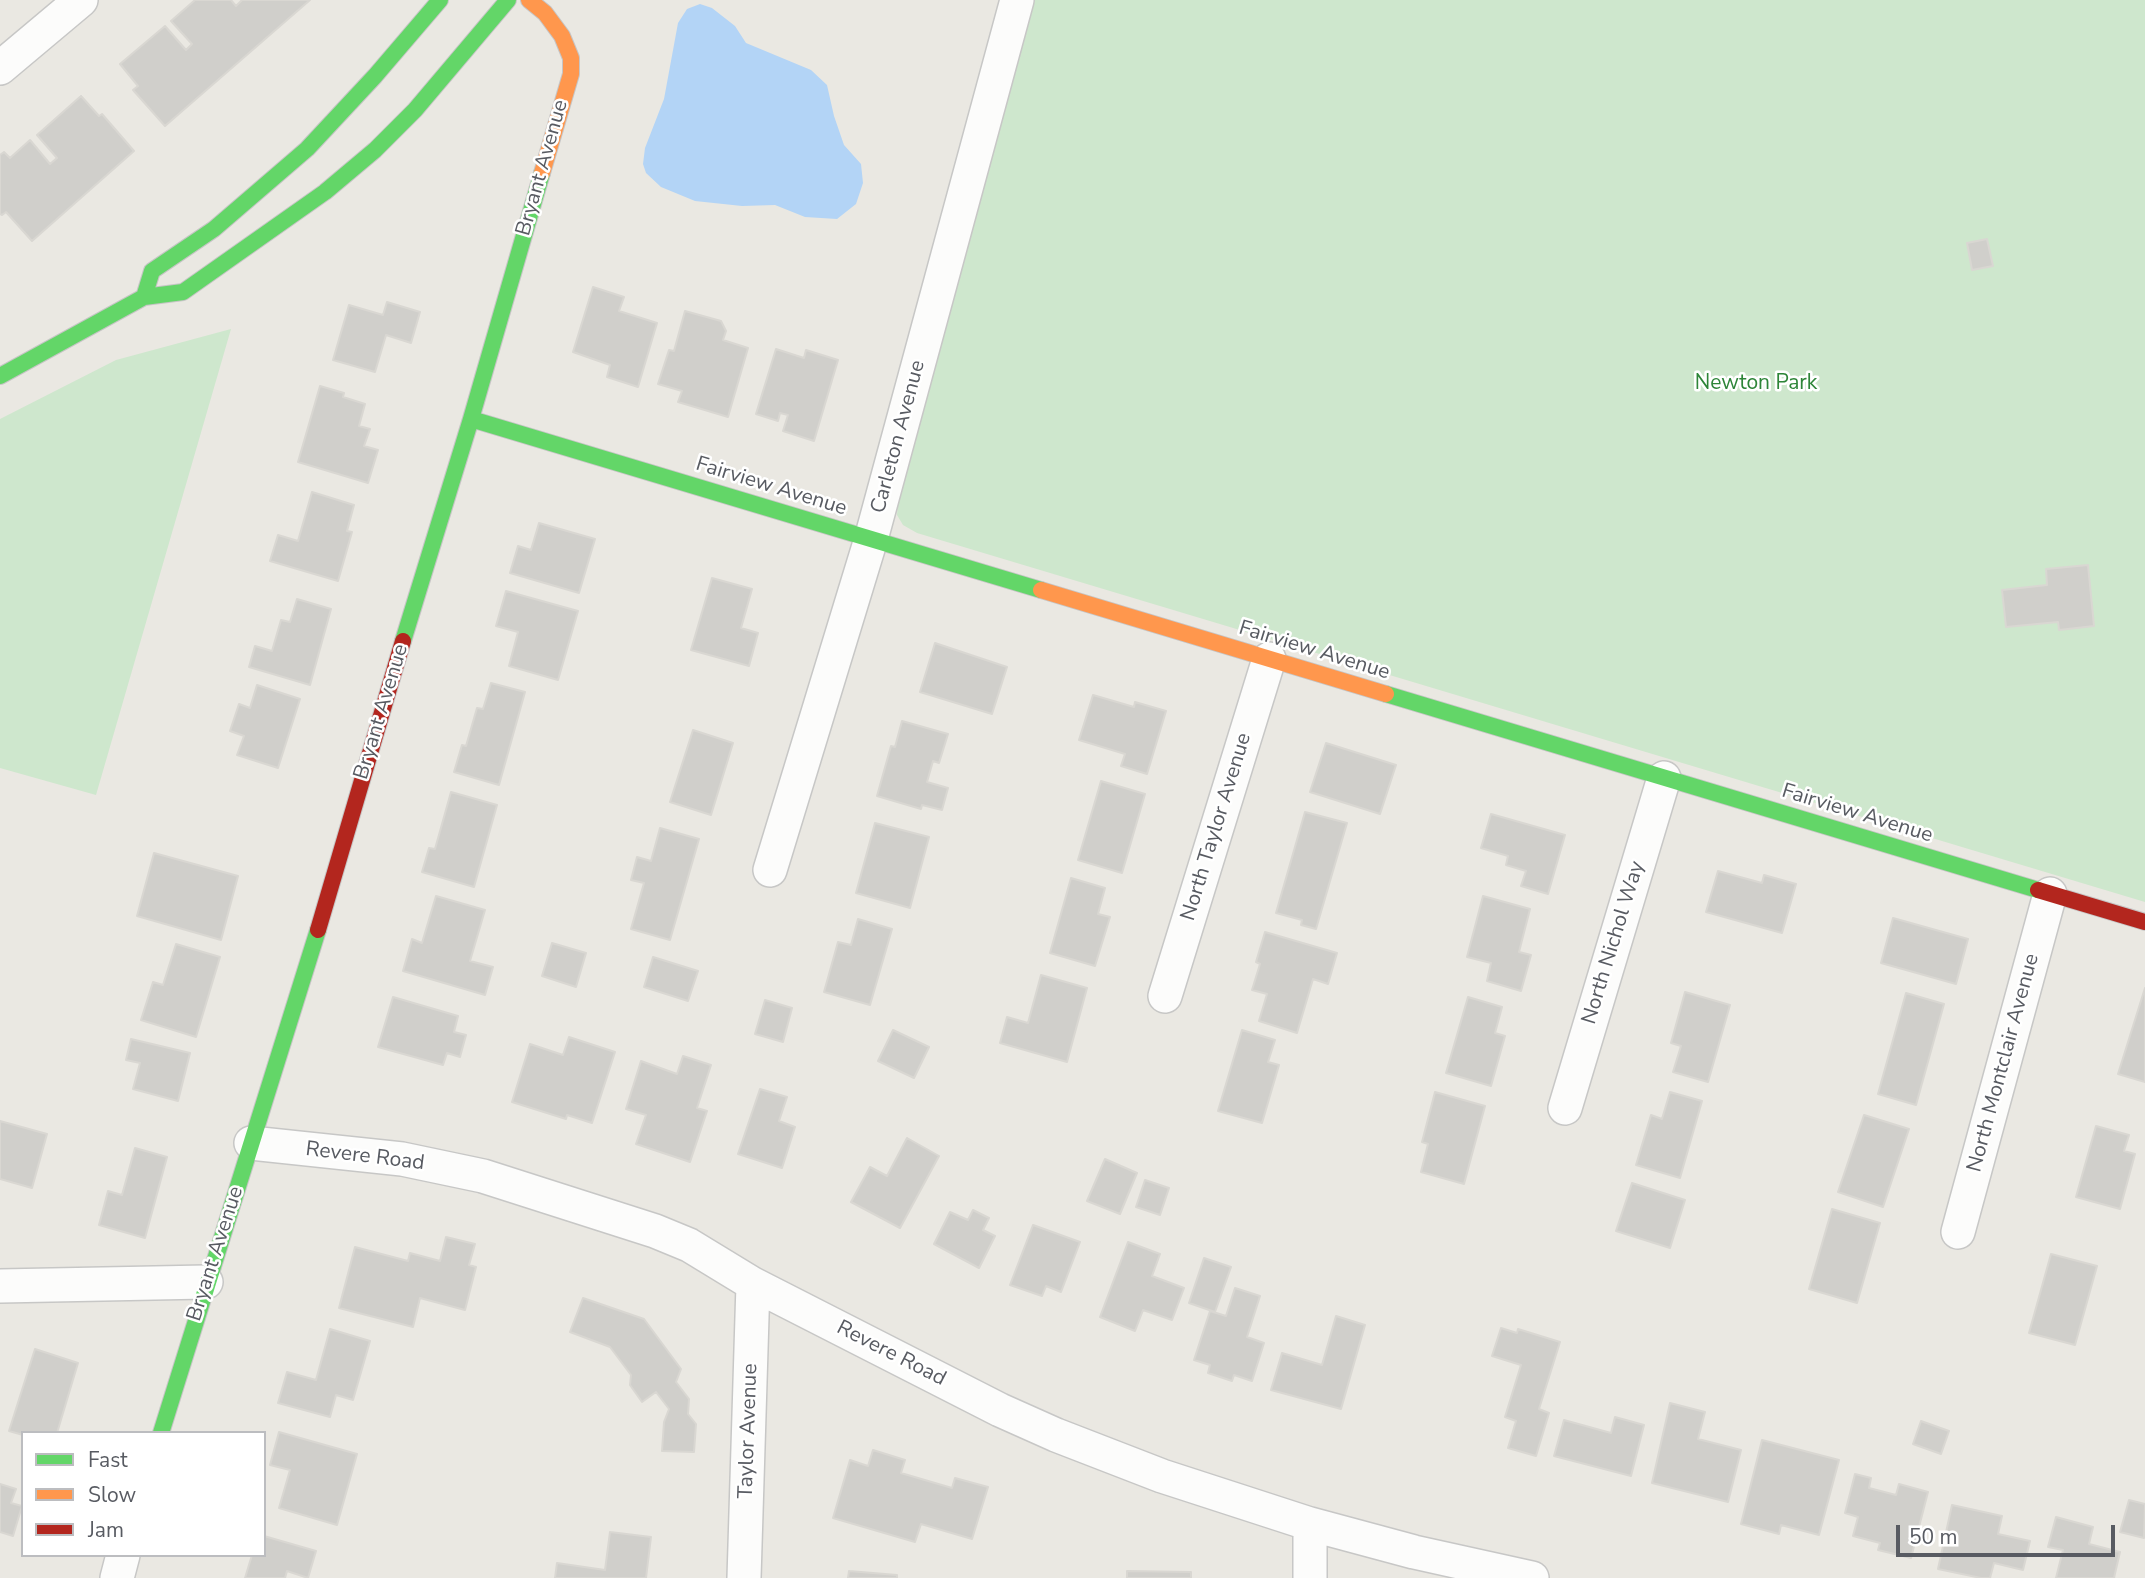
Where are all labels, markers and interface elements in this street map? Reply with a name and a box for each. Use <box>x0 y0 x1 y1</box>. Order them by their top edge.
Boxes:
street label: Bryant Avenue <box>512 97 574 239</box>
street label: Carleton Avenue <box>866 358 932 516</box>
park label: Newton Park <box>1695 371 1817 397</box>
street label: Fairview Avenue <box>692 452 850 522</box>
street label: Fairview Avenue <box>1235 616 1393 686</box>
street label: Bryant Avenue <box>349 641 415 783</box>
street label: North Taylor Avenue <box>1176 730 1258 924</box>
street label: Fairview Avenue <box>1778 779 1936 849</box>
street label: North Nichol Way <box>1577 858 1651 1028</box>
street label: North Montclair Avenue <box>1963 951 2045 1175</box>
street label: Revere Road <box>304 1137 426 1177</box>
street label: Bryant Avenue <box>182 1183 250 1325</box>
street label: Revere Road <box>832 1316 950 1392</box>
street label: Taylor Avenue <box>734 1363 764 1499</box>
legend <box>21 1431 266 1557</box>
text: Fast <box>88 1446 128 1474</box>
text: Slow <box>88 1481 136 1509</box>
scale bar <box>1900 1512 2119 1556</box>
text: Jam <box>88 1516 124 1544</box>
text: 50 m <box>1909 1523 1958 1551</box>

